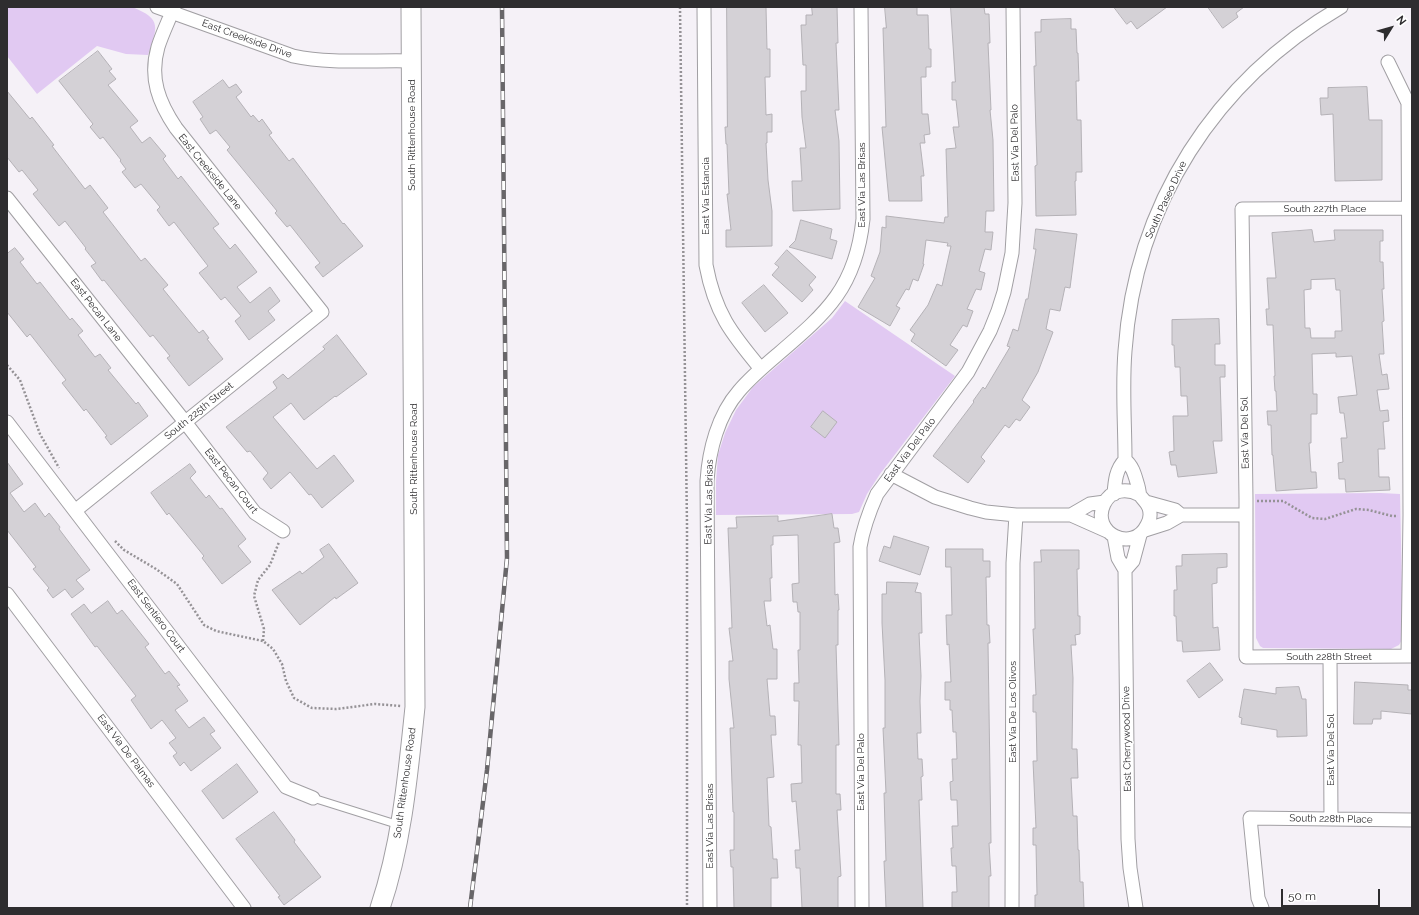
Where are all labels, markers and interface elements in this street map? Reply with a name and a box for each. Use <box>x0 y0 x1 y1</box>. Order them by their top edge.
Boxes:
north arrow <box>1371 8 1411 48</box>
text: N <box>1393 13 1409 28</box>
street label: East Creekside Drive <box>200 17 294 61</box>
street label: South Rittenhouse Road <box>406 79 418 191</box>
street label: East Via Del Palo <box>1008 104 1022 182</box>
street label: East Creekside Lane <box>176 132 244 212</box>
street label: East Via Las Brisas <box>856 142 868 228</box>
street label: East Via Estancia <box>700 157 712 235</box>
street label: South Paseo Drive <box>1143 159 1189 241</box>
street label: South 227th Place <box>1284 203 1366 215</box>
street label: East Pecan Lane <box>68 276 124 344</box>
street label: South 225th Street <box>162 380 236 442</box>
street label: East Via Del Sol <box>1238 397 1252 469</box>
street label: South Rittenhouse Road <box>408 403 420 515</box>
street label: East Via Del Palo <box>882 415 938 485</box>
street label: East Pecan Court <box>202 446 260 516</box>
street label: East Via Las Brisas <box>702 459 716 545</box>
street label: East Sentiero Court <box>124 577 188 655</box>
street label: South 228th Street <box>1286 651 1372 663</box>
street label: East Via De Los Olivos <box>1007 661 1019 763</box>
street label: East Cherrywood Drive <box>1120 686 1134 792</box>
street label: East Via De Palmas <box>95 712 157 790</box>
street label: East Via Del Sol <box>1325 714 1337 786</box>
street label: South Rittenhouse Road <box>391 727 419 839</box>
street label: East Via Del Palo <box>855 733 867 811</box>
street label: East Via Las Brisas <box>704 783 716 869</box>
street label: South 228th Place <box>1289 812 1373 826</box>
scale bar <box>1283 881 1382 907</box>
text: 50 m <box>1288 889 1316 903</box>

